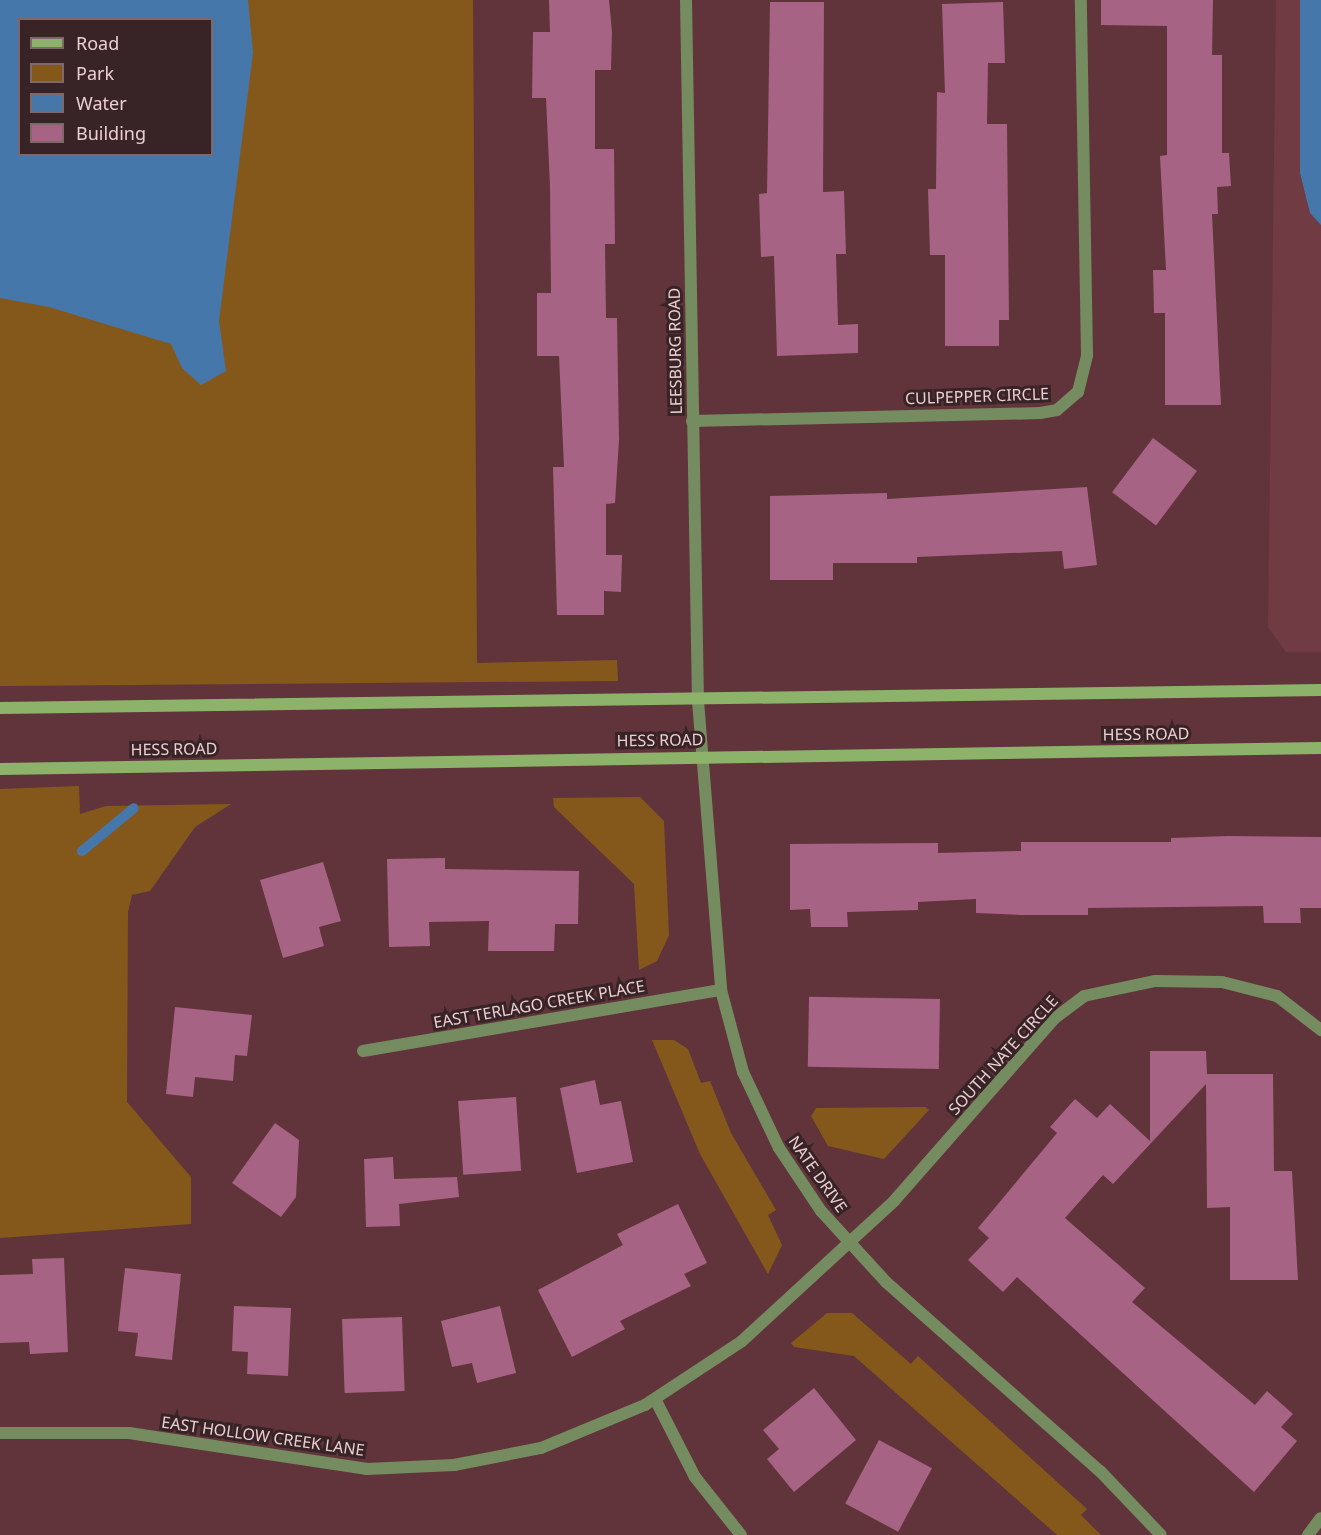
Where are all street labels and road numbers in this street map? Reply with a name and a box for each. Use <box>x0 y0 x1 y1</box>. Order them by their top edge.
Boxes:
street label: LEESBURG ROAD <box>664 287 686 415</box>
street label: CULPEPPER CIRCLE <box>905 384 1049 408</box>
street label: HESS ROAD <box>1103 724 1189 744</box>
street label: HESS ROAD <box>617 730 703 750</box>
street label: HESS ROAD <box>131 739 217 759</box>
street label: EAST TERLAGO CREEK PLACE <box>432 976 646 1032</box>
street label: SOUTH NATE CIRCLE <box>944 991 1062 1119</box>
street label: NATE DRIVE <box>785 1132 851 1216</box>
street label: EAST HOLLOW CREEK LANE <box>160 1412 366 1460</box>

